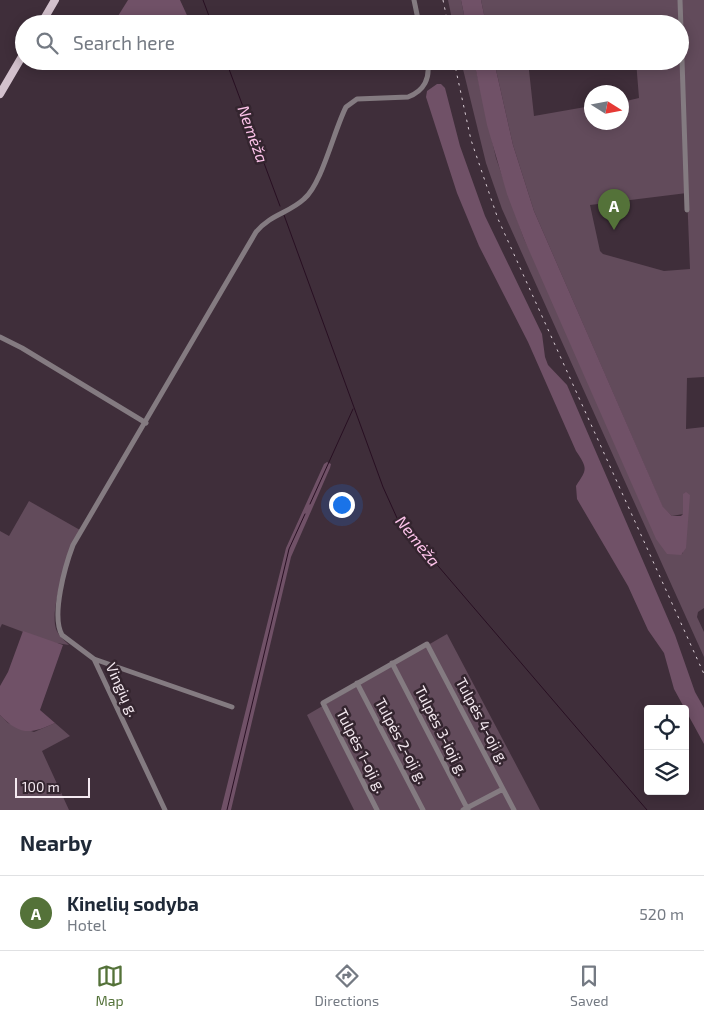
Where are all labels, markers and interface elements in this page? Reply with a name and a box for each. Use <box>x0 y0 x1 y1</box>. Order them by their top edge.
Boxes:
search box <box>15 15 689 70</box>
icon: search <box>33 29 61 57</box>
text: Search here <box>73 31 175 54</box>
north arrow <box>584 85 629 130</box>
water label: Nemėža <box>234 103 273 165</box>
pin: A <box>598 189 630 230</box>
your location <box>329 492 355 518</box>
water label: Nemėža <box>392 512 445 570</box>
street label: Vingių g. <box>103 660 143 719</box>
street label: Tulpės 4-oji g. <box>452 674 513 767</box>
street label: Tulpės 3-ioji g. <box>411 683 472 779</box>
street label: Tulpės 2-oji g. <box>371 695 432 787</box>
street label: Tulpės 1-oji g. <box>332 705 391 796</box>
map controls <box>644 705 689 795</box>
button: locate <box>644 705 689 750</box>
button: layers <box>644 750 689 795</box>
scale bar <box>15 775 90 798</box>
text: 100 m <box>22 778 60 795</box>
text: Nearby <box>20 830 92 855</box>
text: Kinelių sodyba <box>67 892 199 915</box>
text: A <box>31 904 41 923</box>
text: 520 m <box>639 904 684 923</box>
text: Hotel <box>67 915 106 934</box>
tab: Map <box>95 962 124 1009</box>
tab: Directions <box>315 962 379 1009</box>
tab: Saved <box>570 962 609 1009</box>

